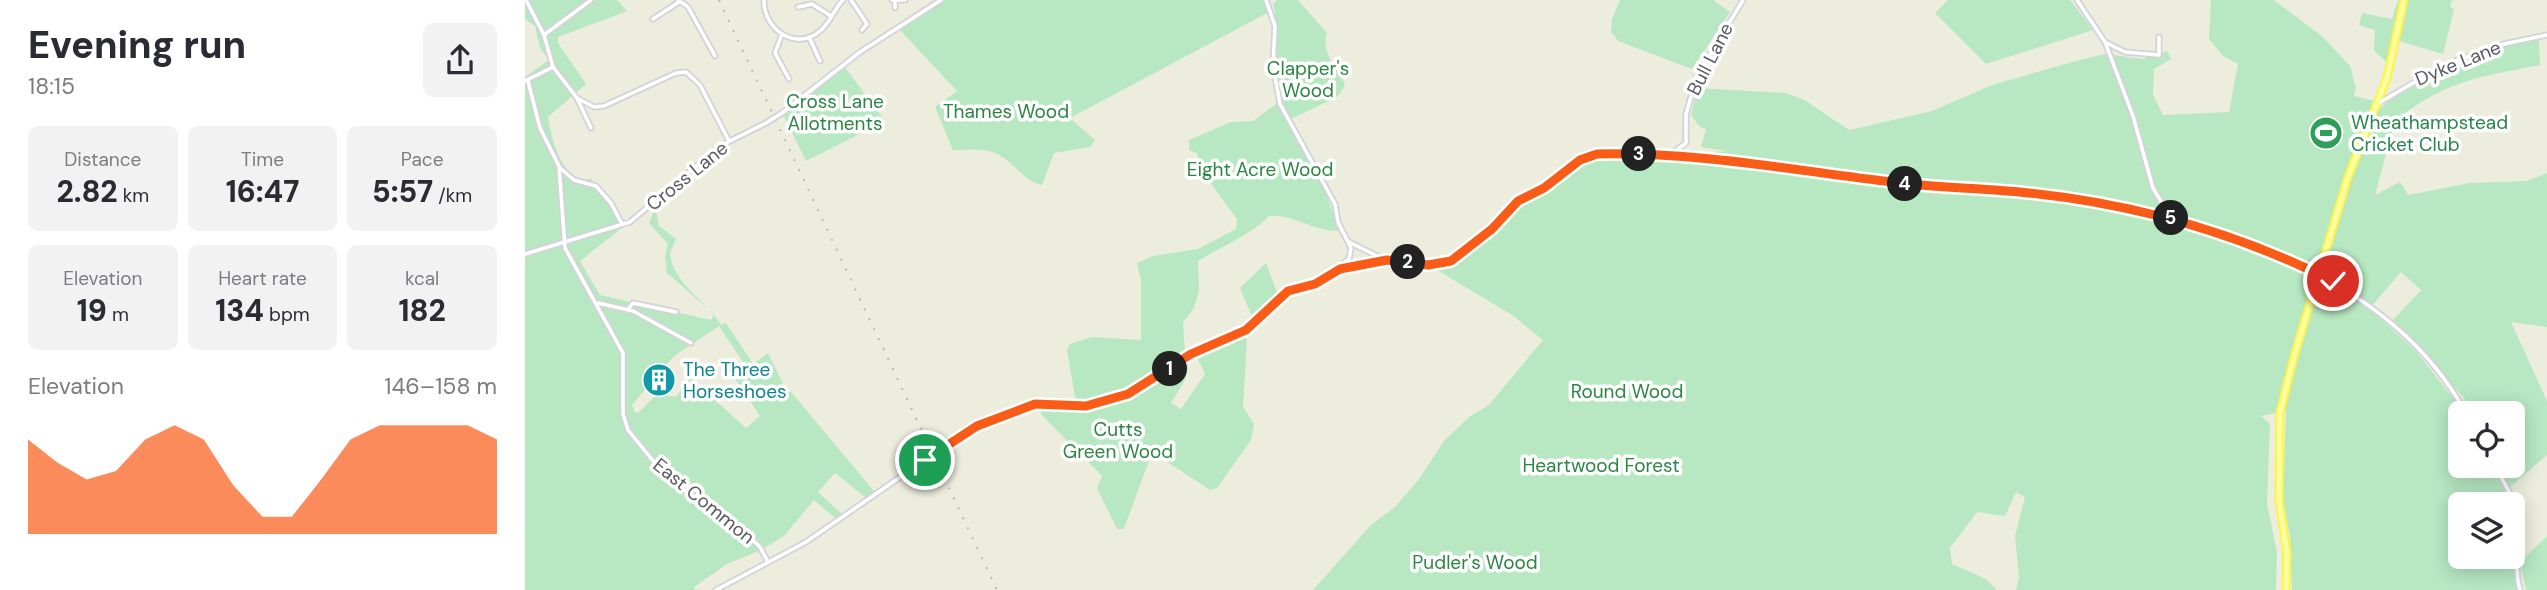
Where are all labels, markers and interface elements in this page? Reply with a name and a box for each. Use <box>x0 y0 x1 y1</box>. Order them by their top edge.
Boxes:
street label: Bull Lane <box>1681 19 1739 99</box>
text: Evening run <box>28 20 246 70</box>
button: share <box>423 23 497 97</box>
street label: Dyke Lane <box>2411 34 2505 92</box>
park label: Clapper's Wood <box>1267 56 1349 103</box>
text: 18:15 <box>28 71 75 101</box>
park label: Cross Lane Allotments <box>786 89 884 136</box>
park label: Thames Wood <box>943 99 1069 124</box>
place label: Wheathampstead Cricket Club <box>2351 110 2508 157</box>
sports icon: Wheathampstead Cricket Club <box>2307 114 2345 152</box>
street label: Cross Lane <box>641 136 733 216</box>
pin: 3 <box>1621 136 1657 172</box>
text: 3 <box>1633 141 1644 166</box>
text: Distance <box>64 147 141 172</box>
text: Time <box>241 147 284 172</box>
text: Pace <box>401 147 443 172</box>
park label: Eight Acre Wood <box>1187 157 1333 182</box>
pin: 4 <box>1887 166 1923 202</box>
text: 4 <box>1898 171 1911 196</box>
text: 2.82 <box>56 172 118 211</box>
text: 16:47 <box>226 172 299 211</box>
text: 5:57 <box>372 172 433 211</box>
text: km <box>118 183 149 208</box>
text: /km <box>433 183 472 208</box>
pin: 5 <box>2153 200 2189 235</box>
text: 5 <box>2165 205 2176 230</box>
pin: 2 <box>1391 244 1425 280</box>
text: 2 <box>1402 249 1413 274</box>
pin <box>2303 251 2363 311</box>
icon: check <box>2314 262 2352 300</box>
text: Elevation <box>63 266 142 291</box>
text: Heart rate <box>218 266 307 291</box>
text: kcal <box>405 266 439 291</box>
text: 19 <box>77 291 107 330</box>
text: 134 <box>215 291 264 330</box>
text: 182 <box>399 291 446 330</box>
text: m <box>107 302 129 327</box>
text: bpm <box>264 302 310 327</box>
pin: 1 <box>1153 352 1187 386</box>
text: 1 <box>1166 356 1173 381</box>
place label: The Three Horseshoes <box>683 357 787 404</box>
building icon: The Three Horseshoes <box>640 361 678 399</box>
text: Elevation <box>28 371 124 401</box>
text: 146–158 m <box>384 371 497 401</box>
park label: Round Wood <box>1571 379 1683 404</box>
map controls <box>2448 401 2525 569</box>
button: locate <box>2448 401 2525 478</box>
park label: Cutts Green Wood <box>1063 417 1173 464</box>
pin <box>895 430 955 490</box>
icon: arrive <box>906 441 944 479</box>
street label: East Common <box>648 452 760 550</box>
park label: Heartwood Forest <box>1522 453 1680 478</box>
button: layers <box>2448 492 2525 569</box>
park label: Pudler's Wood <box>1412 550 1538 575</box>

